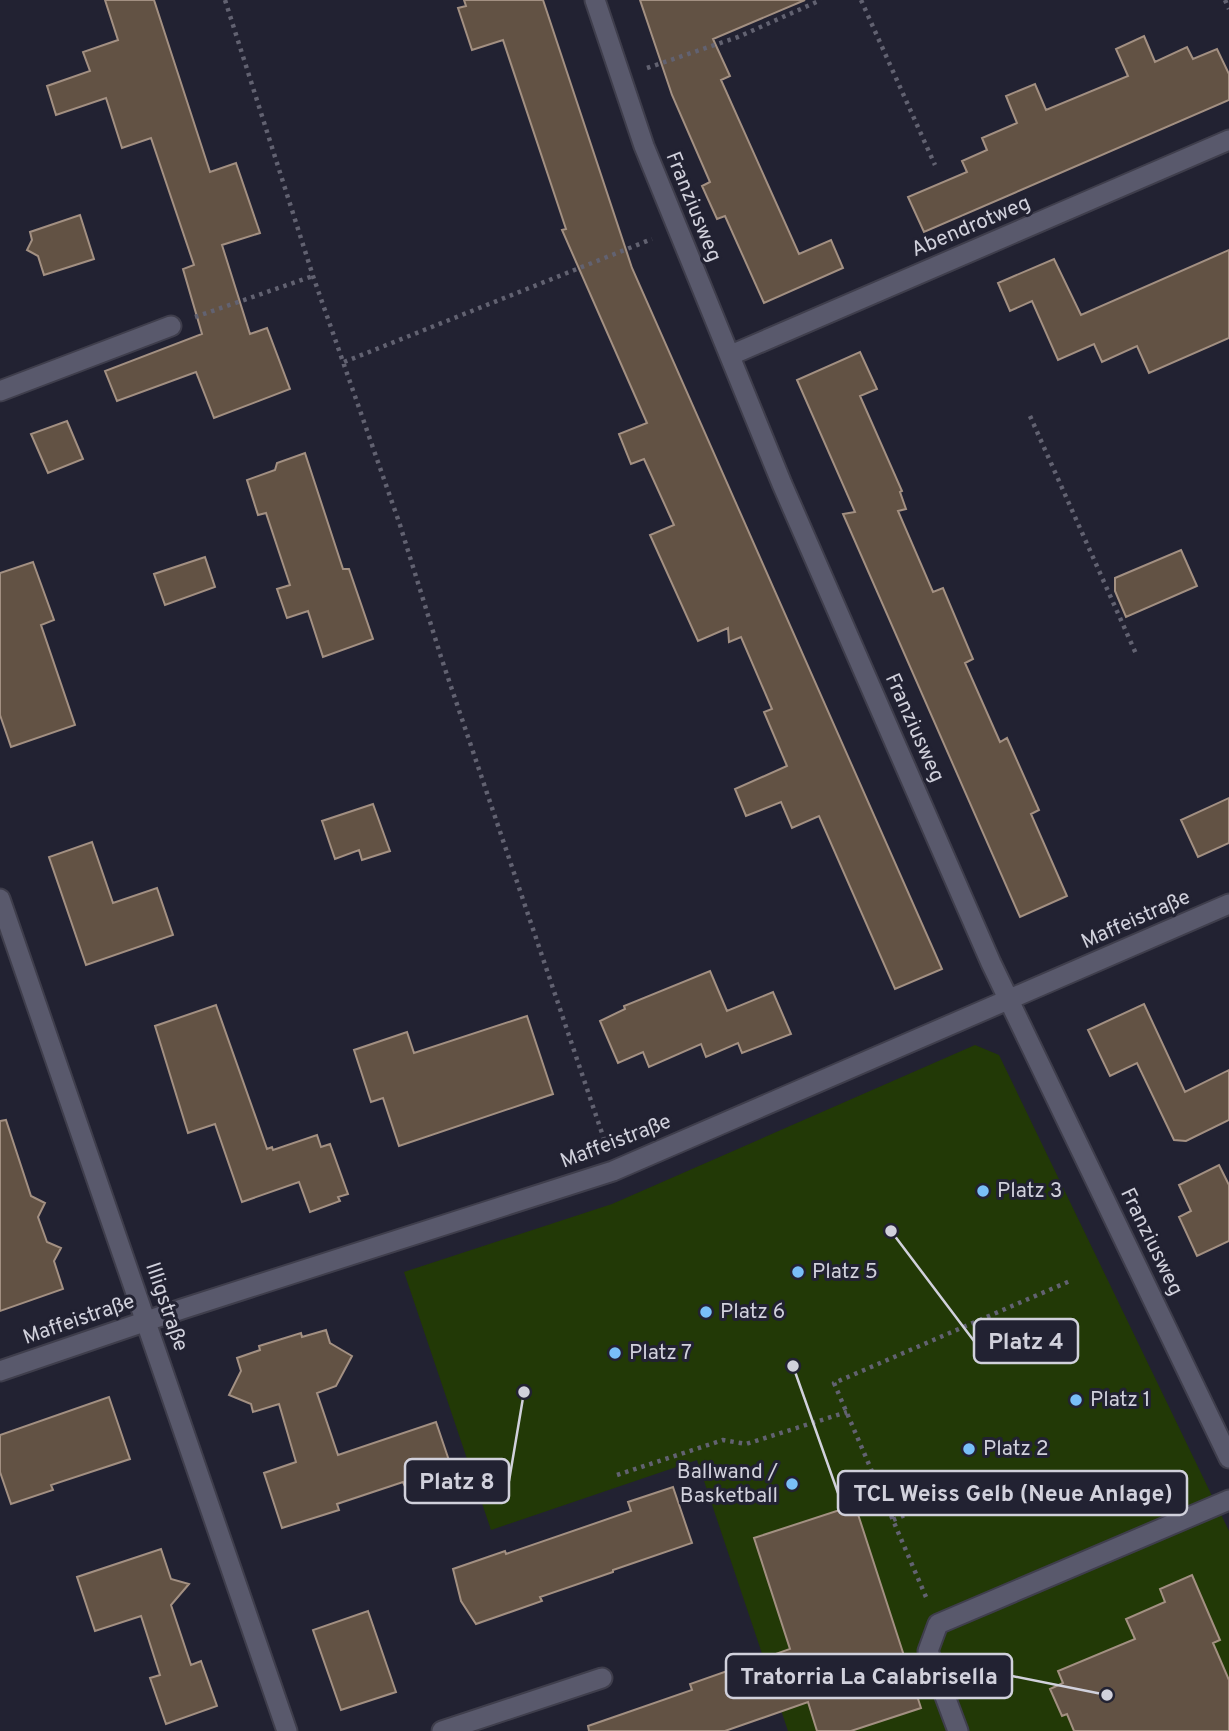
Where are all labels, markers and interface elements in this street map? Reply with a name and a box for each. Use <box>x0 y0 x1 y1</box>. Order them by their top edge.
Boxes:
street label: Franziusweg <box>659 148 727 266</box>
street label: Abendrotweg <box>907 190 1035 264</box>
street label: Franziusweg <box>878 669 950 787</box>
street label: Maffeistraße <box>1077 884 1195 956</box>
street label: Maffeistraße <box>557 1109 675 1175</box>
place label: Platz 3 <box>997 1178 1062 1205</box>
marker: Platz 3 <box>975 1183 991 1199</box>
street label: Franziusweg <box>1113 1184 1189 1300</box>
street label: Illigstraße <box>138 1259 194 1355</box>
place label: Platz 5 <box>812 1259 878 1286</box>
marker: Platz 5 <box>790 1264 806 1280</box>
street label: Maffeistraße <box>20 1288 138 1352</box>
place label: Platz 6 <box>720 1299 785 1326</box>
marker: Platz 6 <box>698 1304 714 1320</box>
callout: Platz 4 <box>974 1319 1078 1363</box>
text: Platz 4 <box>988 1329 1064 1358</box>
place label: Platz 7 <box>629 1340 692 1367</box>
marker: Platz 7 <box>607 1345 623 1361</box>
place label: Platz 1 <box>1090 1387 1151 1414</box>
marker: Platz 1 <box>1068 1392 1084 1408</box>
place label: Platz 2 <box>983 1436 1049 1463</box>
marker: Platz 2 <box>961 1441 977 1457</box>
callout: Platz 8 <box>405 1459 509 1503</box>
place label: Ballwand / Basketball <box>677 1459 778 1510</box>
text: Platz 8 <box>419 1469 495 1498</box>
callout: TCL Weiss Gelb (Neue Anlage) <box>838 1471 1187 1515</box>
marker: Ballwand / Basketball <box>784 1476 800 1492</box>
text: TCL Weiss Gelb (Neue Anlage) <box>853 1481 1173 1510</box>
callout: Tratorria La Calabrisella <box>726 1654 1012 1698</box>
text: Tratorria La Calabrisella <box>740 1664 998 1693</box>

